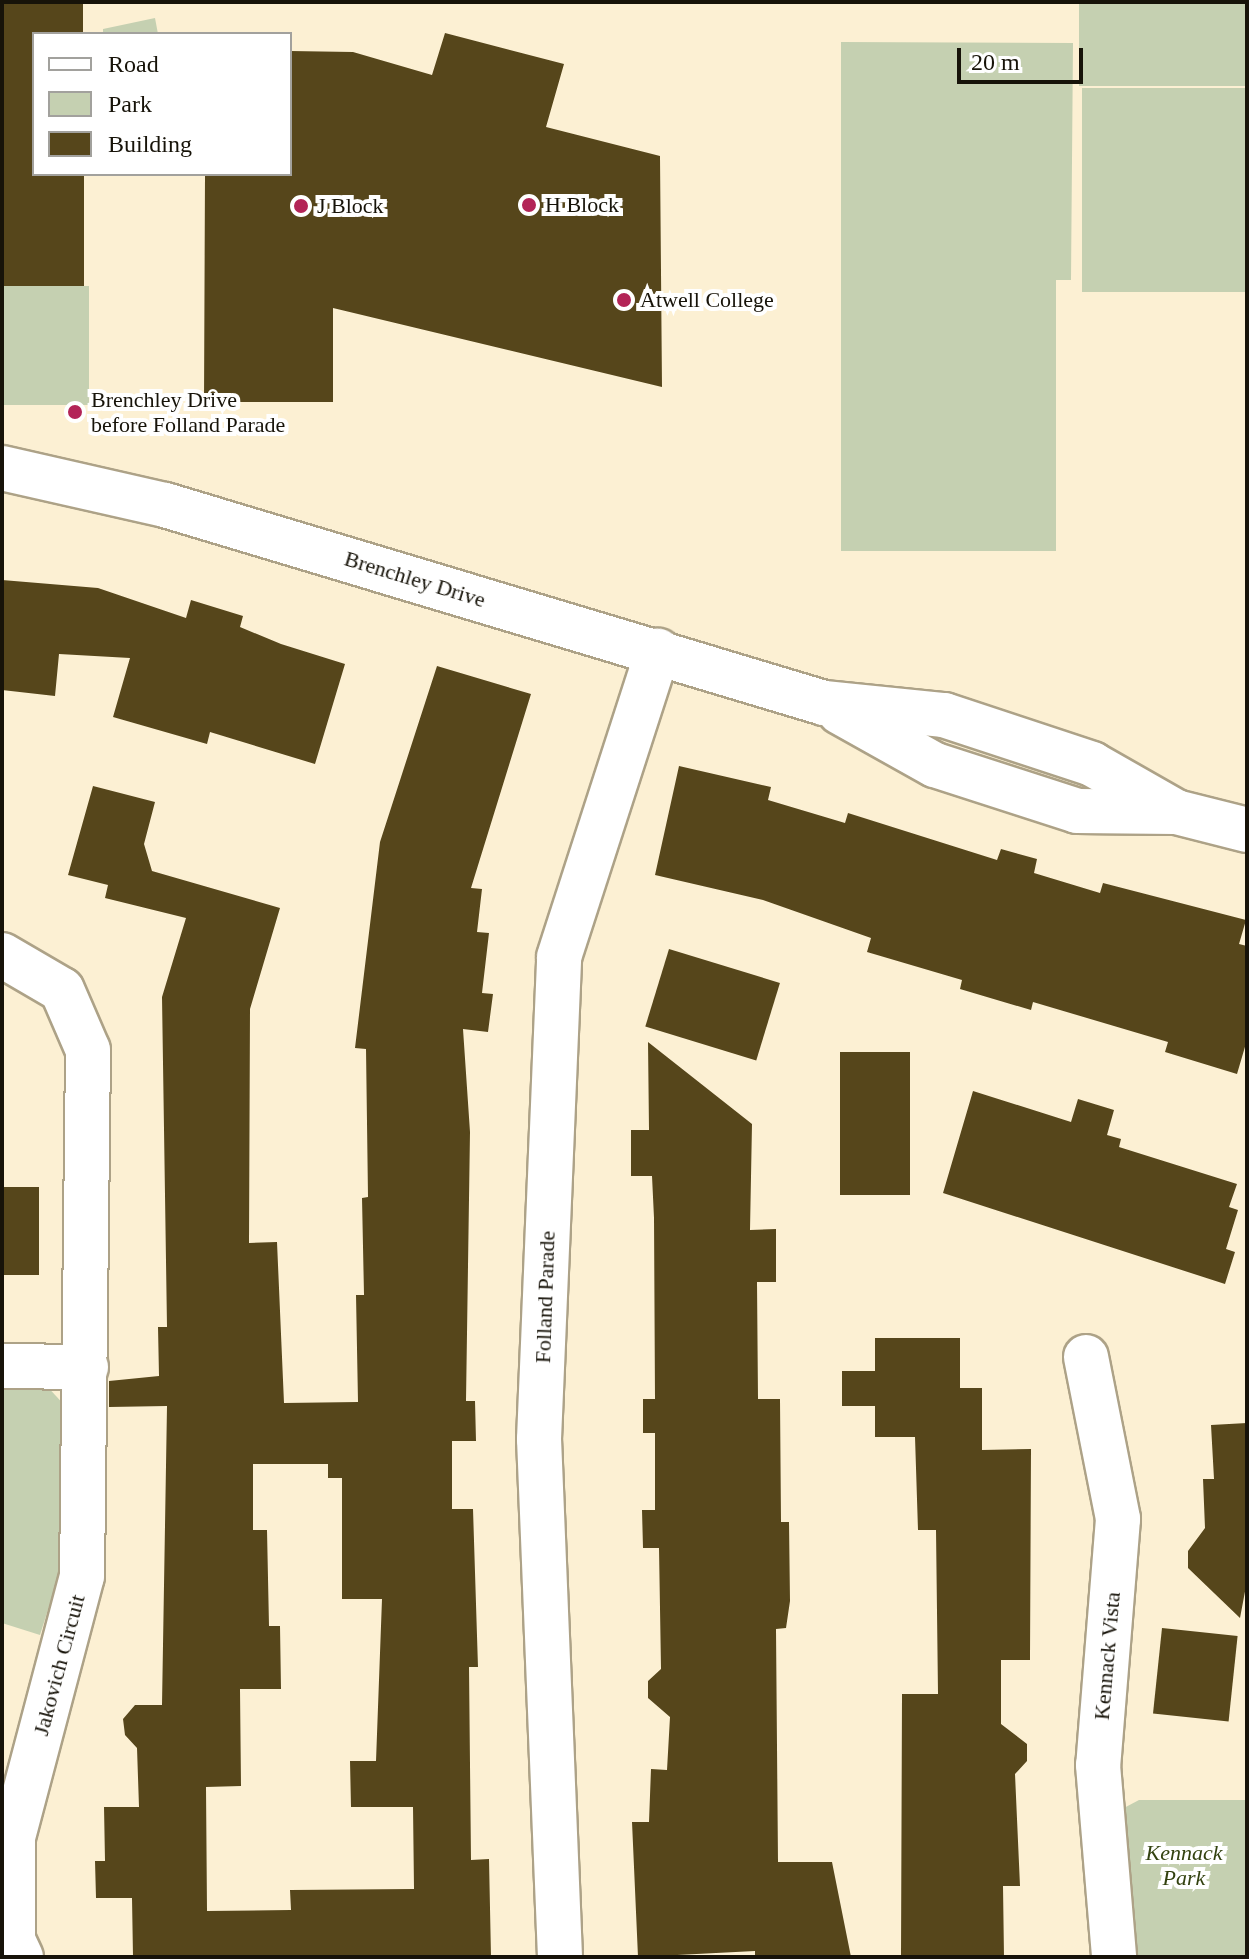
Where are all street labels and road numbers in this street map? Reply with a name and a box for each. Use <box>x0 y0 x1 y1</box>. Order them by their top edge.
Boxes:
street label: Brenchley Drive <box>341 545 489 613</box>
street label: Folland Parade <box>529 1230 561 1364</box>
street label: Kennack Vista <box>1088 1591 1126 1721</box>
street label: Jakovich Circuit <box>28 1592 90 1738</box>

